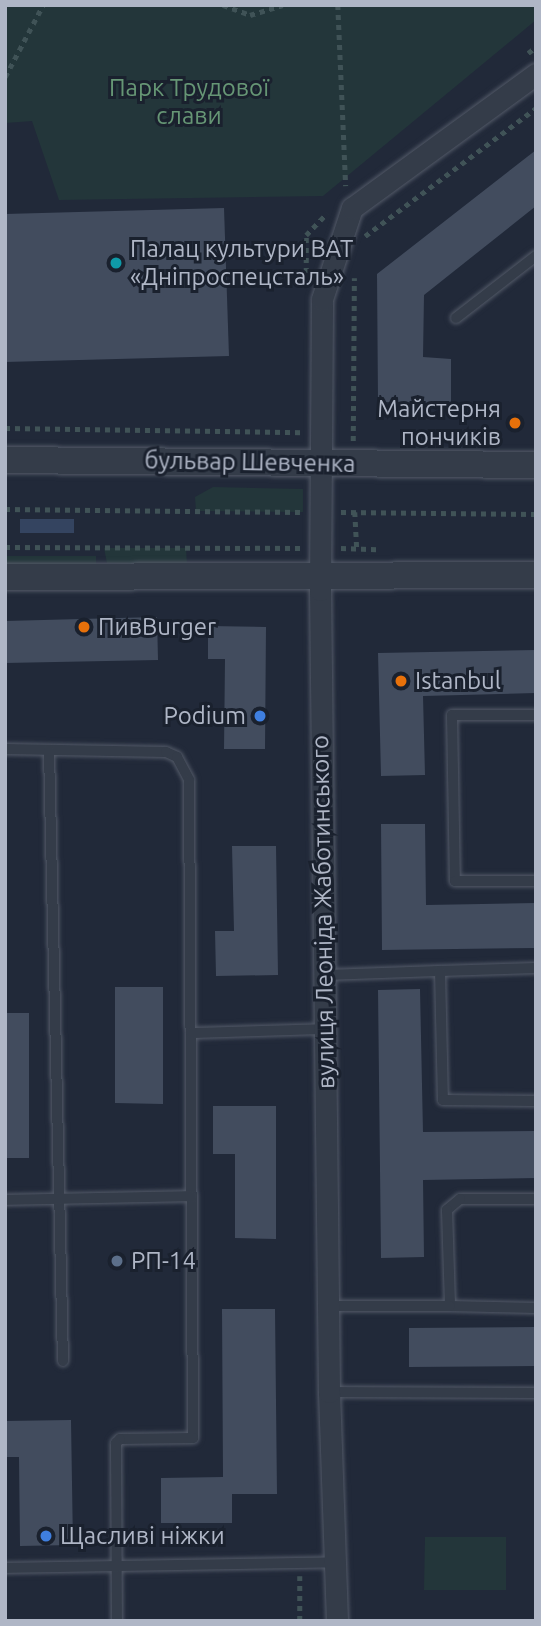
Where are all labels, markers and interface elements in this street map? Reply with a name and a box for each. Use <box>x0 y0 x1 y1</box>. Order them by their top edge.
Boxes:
park label: Парк Трудової слави <box>109 74 269 130</box>
place label: Палац культури ВАТ «Дніпроспецсталь» <box>130 235 353 291</box>
marker: Палац культури ВАТ «Дніпроспецсталь» <box>108 255 124 271</box>
place label: Майстерня пончиків <box>377 395 501 451</box>
marker: Майстерня пончиків <box>507 415 523 431</box>
street label: бульвар Шевченка <box>144 446 356 478</box>
place label: ПивBurger <box>98 613 216 641</box>
marker: ПивBurger <box>76 619 92 635</box>
place label: Istanbul <box>415 667 501 695</box>
marker: Istanbul <box>393 673 409 689</box>
place label: Podium <box>164 702 246 730</box>
marker: Podium <box>252 708 268 724</box>
street label: вулиця Леоніда Жаботинського <box>306 735 340 1089</box>
place label: РП-14 <box>131 1247 196 1275</box>
marker: РП-14 <box>109 1253 125 1269</box>
place label: Щасливі ніжки <box>60 1522 225 1550</box>
marker: Щасливі ніжки <box>38 1528 54 1544</box>

